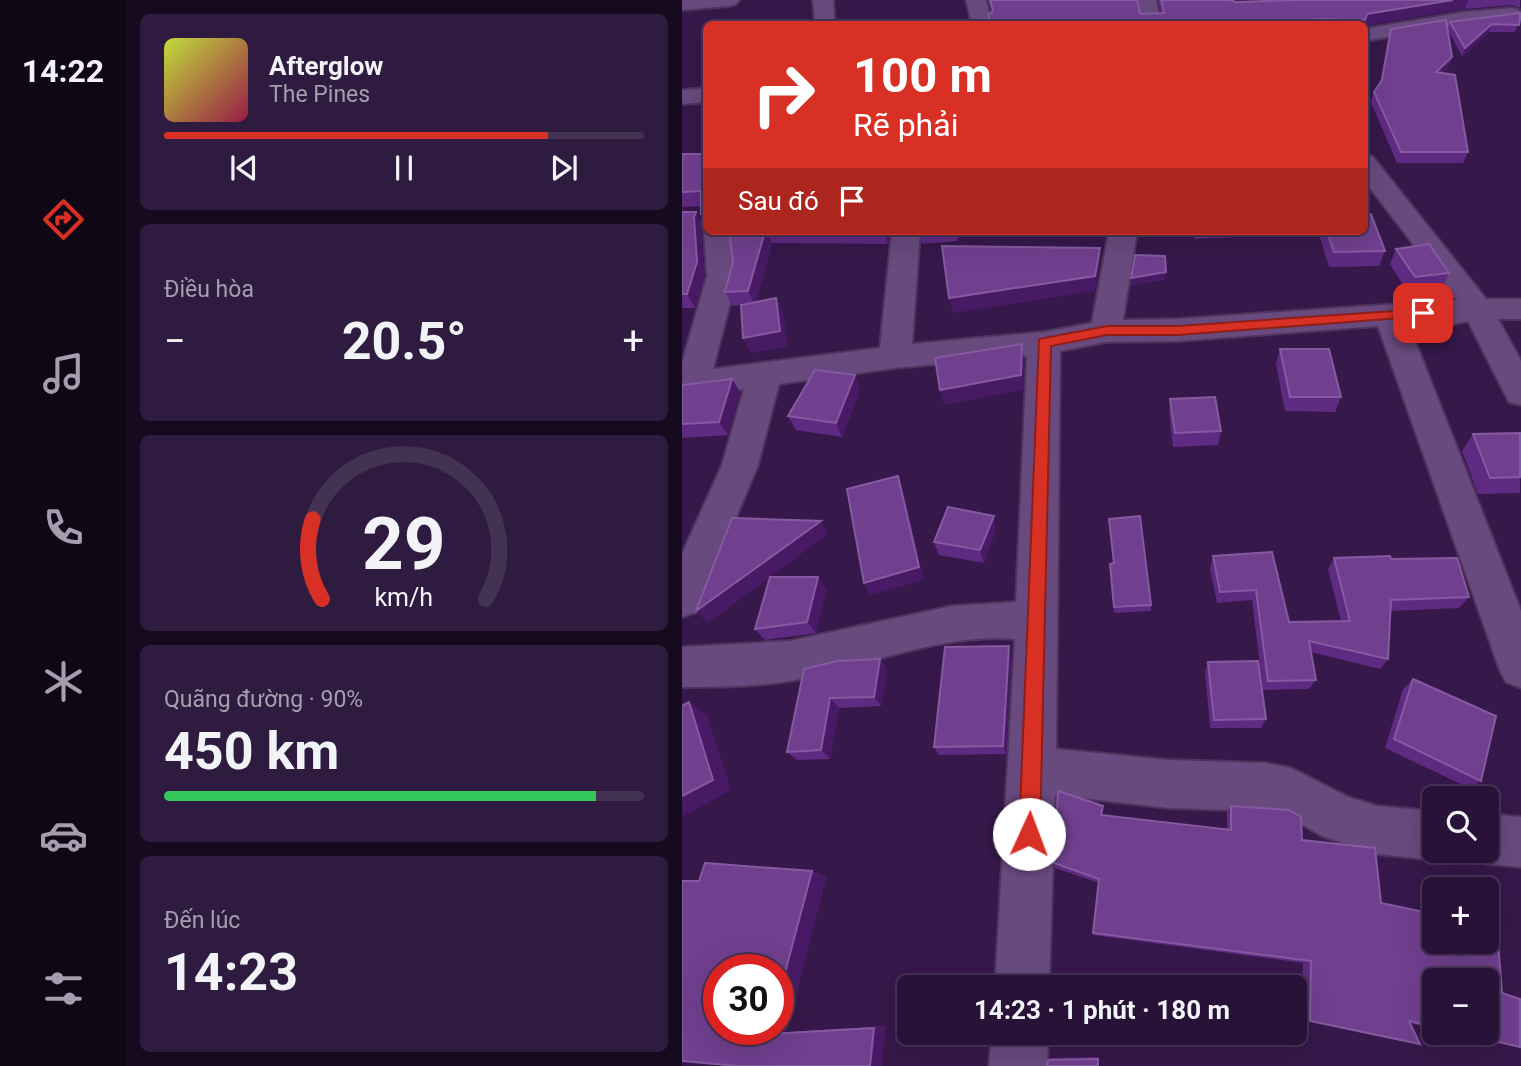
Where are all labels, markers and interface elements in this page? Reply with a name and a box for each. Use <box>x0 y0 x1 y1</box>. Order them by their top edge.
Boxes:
text: 100 m <box>853 47 992 104</box>
icon: right <box>738 49 829 140</box>
text: Afterglow <box>269 51 383 81</box>
text: 14:22 <box>22 52 104 90</box>
text: The Pines <box>269 81 370 108</box>
text: Rẽ phải <box>853 106 958 144</box>
icon: previous <box>225 149 263 187</box>
icon: pause <box>385 149 423 187</box>
icon: next <box>545 149 583 187</box>
icon: arrive <box>833 182 871 220</box>
text: Sau đó <box>738 186 819 216</box>
icon: directions <box>39 195 88 244</box>
text: Điều hòa <box>164 276 254 303</box>
pin <box>1393 283 1453 343</box>
icon: arrive <box>1404 294 1442 332</box>
text: 20.5° <box>342 311 467 372</box>
text: − <box>164 319 186 363</box>
text: + <box>622 319 644 363</box>
icon: music <box>39 349 88 398</box>
text: 29 <box>362 501 446 587</box>
icon: phone <box>39 503 88 552</box>
text: km/h <box>375 583 433 612</box>
icon: climate <box>39 657 88 706</box>
text: Quãng đường · 90% <box>164 686 363 713</box>
text: 450 km <box>164 721 339 782</box>
map controls <box>1422 786 1499 1045</box>
button: search <box>1422 786 1499 863</box>
position arrow <box>992 797 1066 871</box>
icon: car <box>39 811 88 860</box>
button: + <box>1422 877 1499 954</box>
text: Đến lúc <box>164 907 240 934</box>
text: 14:23 <box>164 942 298 1003</box>
speed limit sign: 30 <box>703 954 794 1045</box>
icon: filters <box>39 964 88 1013</box>
button: − <box>1422 968 1499 1045</box>
text: 14:23 · 1 phút · 180 m <box>974 995 1230 1025</box>

